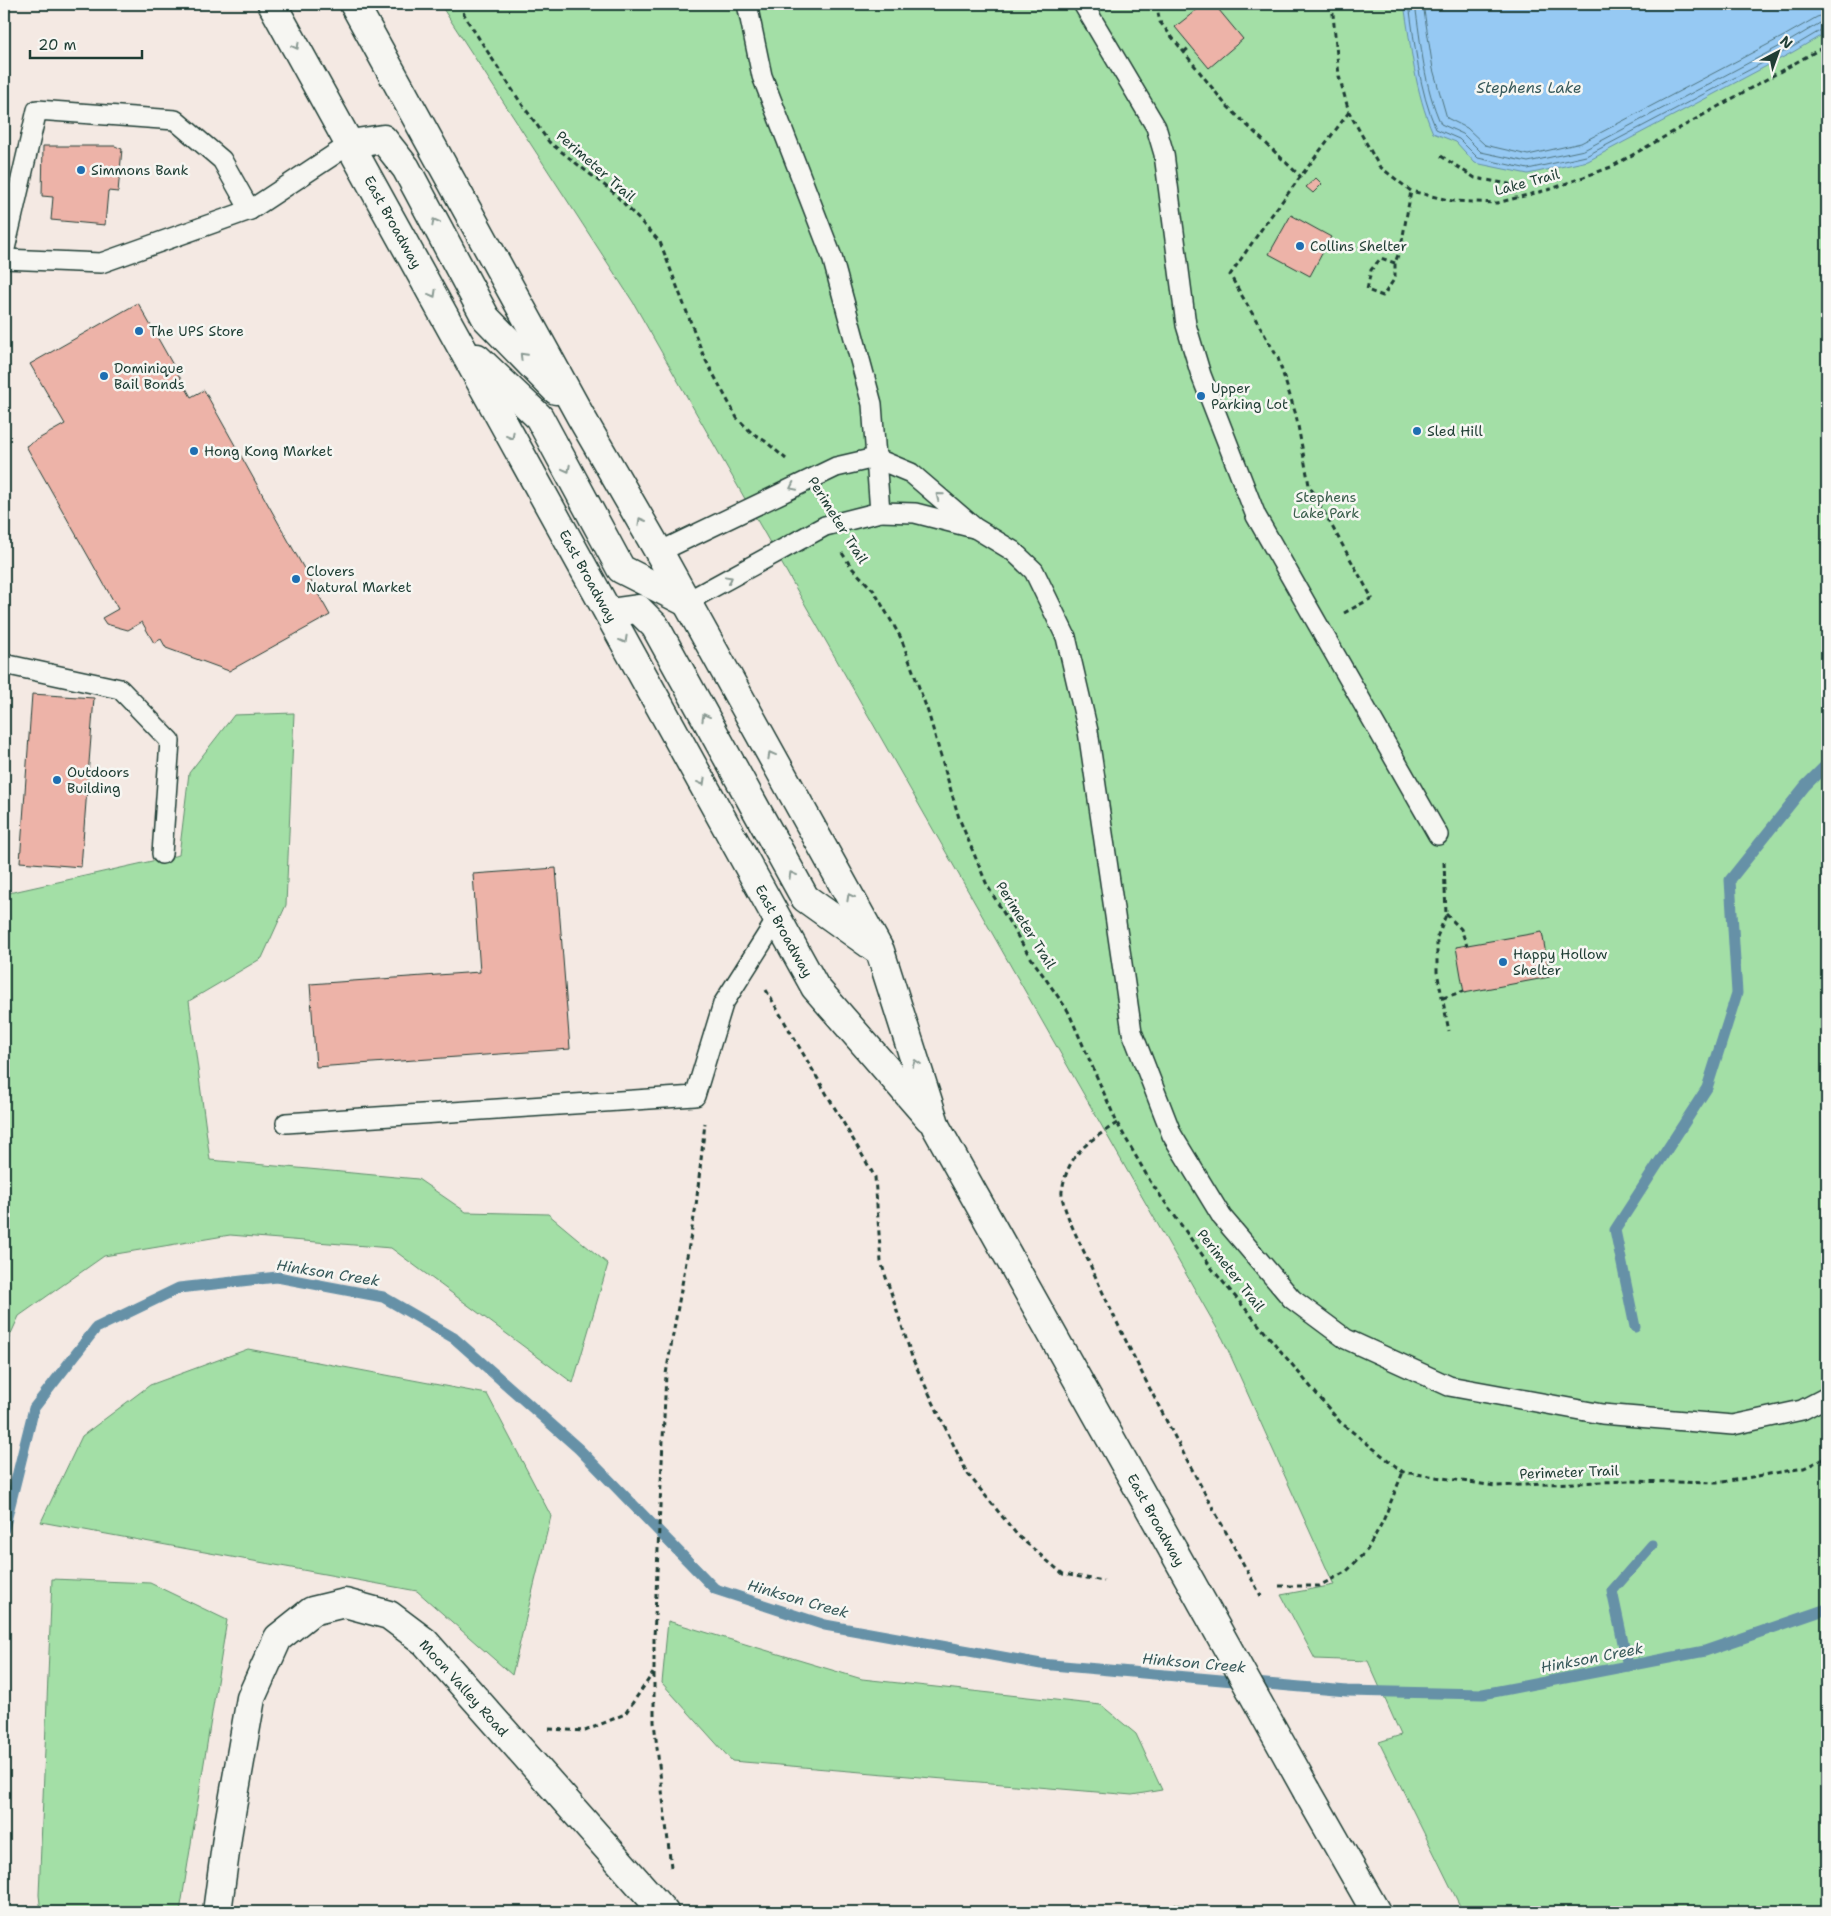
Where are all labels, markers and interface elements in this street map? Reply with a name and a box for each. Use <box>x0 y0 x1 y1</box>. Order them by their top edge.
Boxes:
scale bar <box>30 28 142 60</box>
north arrow <box>1754 28 1804 78</box>
text: N <box>1776 32 1797 53</box>
text: 20 m <box>38 35 77 55</box>
one-way arrow <box>290 41 300 50</box>
water label: Stephens Lake <box>1476 78 1582 98</box>
street label: Perimeter Trail <box>553 127 640 206</box>
place label: Simmons Bank <box>91 161 189 179</box>
marker: Simmons Bank <box>75 164 87 176</box>
street label: Lake Trail <box>1493 165 1562 199</box>
street label: East Broadway <box>360 173 426 271</box>
one-way arrow <box>431 218 441 227</box>
place label: Collins Shelter <box>1310 237 1407 255</box>
marker: Collins Shelter <box>1294 240 1306 252</box>
one-way arrow <box>426 289 436 298</box>
place label: The UPS Store <box>149 322 244 340</box>
marker: The UPS Store <box>133 325 145 337</box>
one-way arrow <box>520 353 529 362</box>
place label: Dominique Bail Bonds <box>114 359 185 393</box>
marker: Dominique Bail Bonds <box>98 370 110 382</box>
place label: Upper Parking Lot <box>1211 379 1288 413</box>
marker: Upper Parking Lot <box>1195 390 1207 402</box>
place label: Sled Hill <box>1427 422 1483 440</box>
marker: Sled Hill <box>1411 425 1423 437</box>
one-way arrow <box>505 431 515 440</box>
place label: Hong Kong Market <box>204 442 333 460</box>
marker: Hong Kong Market <box>188 445 200 457</box>
one-way arrow <box>561 464 571 473</box>
street label: Perimeter Trail <box>804 473 872 568</box>
one-way arrow <box>789 481 798 491</box>
park label: Stephens Lake Park <box>1293 488 1359 522</box>
one-way arrow <box>936 493 945 501</box>
one-way arrow <box>638 517 648 526</box>
street label: East Broadway <box>555 527 621 625</box>
place label: Clovers Natural Market <box>306 562 412 596</box>
marker: Clovers Natural Market <box>290 573 302 585</box>
one-way arrow <box>724 575 733 585</box>
one-way arrow <box>617 635 627 644</box>
one-way arrow <box>701 714 711 723</box>
one-way arrow <box>767 751 777 760</box>
place label: Outdoors Building <box>67 763 129 797</box>
marker: Outdoors Building <box>51 774 63 786</box>
one-way arrow <box>696 777 706 786</box>
one-way arrow <box>788 871 798 880</box>
street label: Perimeter Trail <box>992 878 1060 973</box>
street label: East Broadway <box>751 882 817 980</box>
one-way arrow <box>846 893 856 902</box>
place label: Happy Hollow Shelter <box>1513 945 1608 979</box>
marker: Happy Hollow Shelter <box>1497 956 1509 968</box>
one-way arrow <box>912 1060 922 1068</box>
street label: Perimeter Trail <box>1193 1225 1269 1315</box>
water label: Hinkson Creek <box>275 1255 381 1291</box>
street label: Perimeter Trail <box>1519 1461 1620 1483</box>
street label: East Broadway <box>1123 1471 1189 1569</box>
water label: Hinkson Creek <box>745 1575 851 1623</box>
street label: Moon Valley Road <box>416 1636 512 1740</box>
water label: Hinkson Creek <box>1539 1638 1645 1678</box>
water label: Hinkson Creek <box>1141 1648 1247 1678</box>

